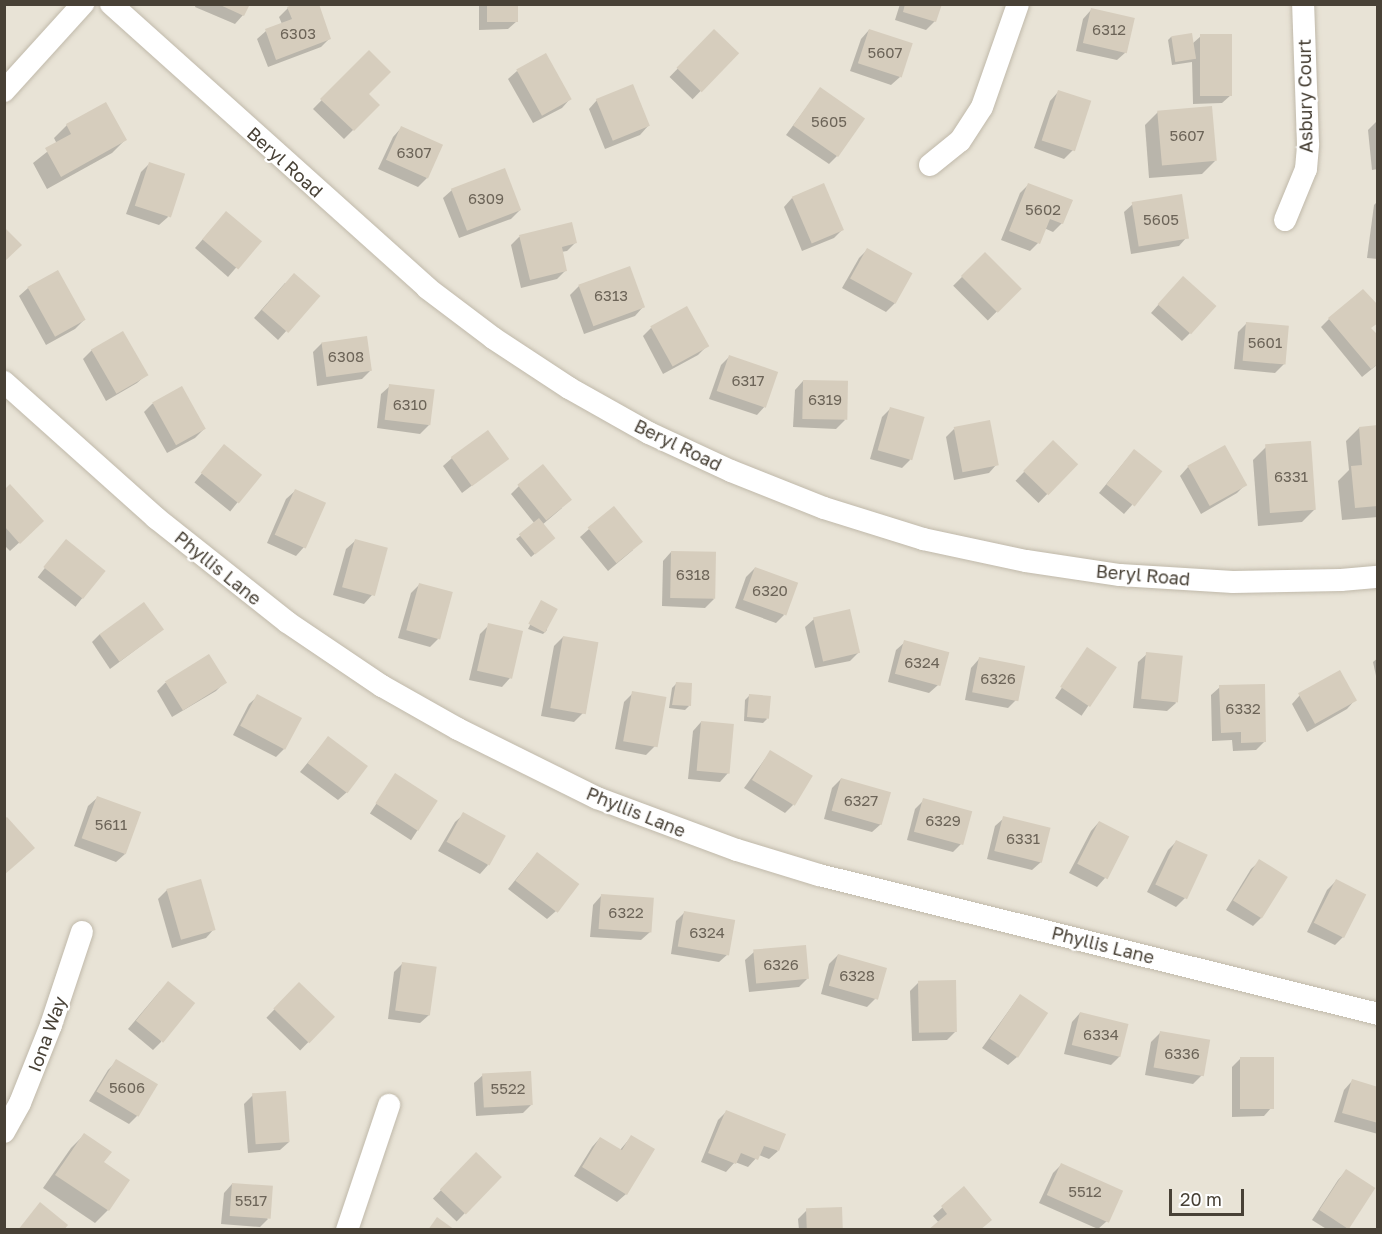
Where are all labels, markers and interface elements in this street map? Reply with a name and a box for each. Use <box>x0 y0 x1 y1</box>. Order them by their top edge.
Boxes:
house number: 6312 <box>1092 21 1126 39</box>
house number: 6303 <box>280 25 316 43</box>
street label: Asbury Court <box>1293 39 1317 153</box>
house number: 5607 <box>867 44 903 62</box>
house number: 5605 <box>811 113 847 131</box>
street label: Beryl Road <box>243 122 327 202</box>
house number: 5607 <box>1169 127 1205 145</box>
house number: 6307 <box>396 144 432 162</box>
house number: 6309 <box>468 190 504 208</box>
house number: 5602 <box>1025 201 1061 219</box>
house number: 5605 <box>1143 211 1179 229</box>
house number: 6313 <box>594 287 628 305</box>
house number: 5601 <box>1248 334 1282 352</box>
house number: 6308 <box>328 348 364 366</box>
house number: 6317 <box>731 372 765 390</box>
house number: 6319 <box>808 391 842 409</box>
house number: 6310 <box>393 396 427 414</box>
street label: Beryl Road <box>631 415 725 475</box>
house number: 6331 <box>1274 468 1308 486</box>
street label: Phyllis Lane <box>170 527 266 609</box>
street label: Beryl Road <box>1095 560 1191 590</box>
house number: 6318 <box>676 566 710 584</box>
house number: 6320 <box>752 582 788 600</box>
house number: 6324 <box>904 654 940 672</box>
house number: 6326 <box>980 670 1016 688</box>
house number: 6332 <box>1225 700 1261 718</box>
street label: Phyllis Lane <box>583 782 689 842</box>
house number: 6327 <box>844 792 878 810</box>
house number: 6329 <box>925 812 961 830</box>
house number: 5611 <box>95 816 127 834</box>
house number: 6331 <box>1006 830 1040 848</box>
house number: 6322 <box>608 904 644 922</box>
street label: Phyllis Lane <box>1049 922 1157 968</box>
house number: 6324 <box>689 924 725 942</box>
house number: 6326 <box>763 956 799 974</box>
house number: 6328 <box>839 967 875 985</box>
street label: Iona Way <box>23 993 71 1075</box>
house number: 6334 <box>1083 1026 1119 1044</box>
house number: 6336 <box>1164 1045 1200 1063</box>
house number: 5606 <box>109 1079 145 1097</box>
house number: 5522 <box>491 1080 525 1098</box>
scale bar <box>1172 1177 1247 1215</box>
house number: 5512 <box>1068 1183 1102 1201</box>
text: 20 m <box>1180 1188 1222 1210</box>
house number: 5517 <box>235 1192 267 1210</box>

